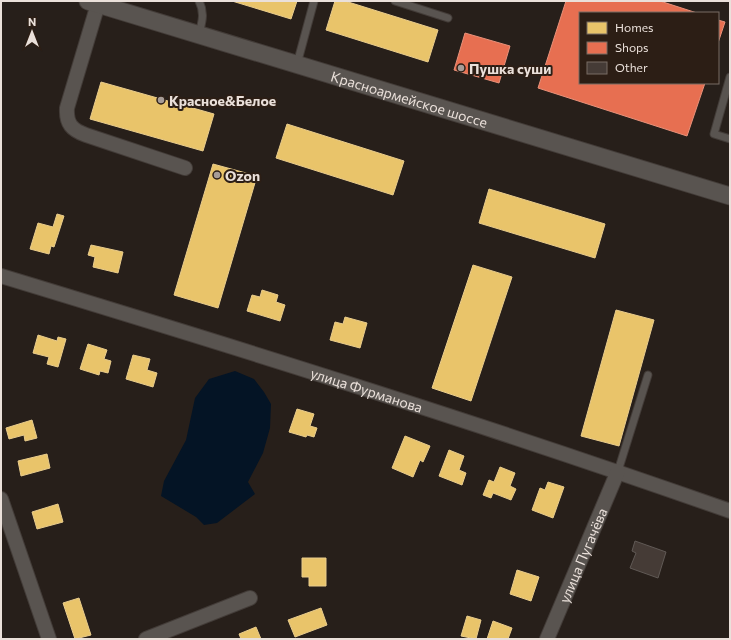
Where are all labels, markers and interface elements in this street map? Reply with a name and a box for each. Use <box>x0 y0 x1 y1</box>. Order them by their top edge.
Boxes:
north arrow <box>12 12 52 52</box>
legend <box>579 12 719 84</box>
text: N <box>28 15 36 28</box>
text: Homes <box>615 20 653 34</box>
text: Shops <box>615 40 649 54</box>
place label: Пушка суши <box>469 60 551 77</box>
text: Other <box>615 60 648 74</box>
marker: Пушка суши <box>456 63 466 73</box>
street label: Красноармейское шоссе <box>329 67 490 130</box>
place label: Красное&Белое <box>169 92 276 109</box>
marker: Красное&Белое <box>156 95 166 105</box>
place label: Ozon <box>225 167 260 184</box>
marker: Ozon <box>212 170 222 180</box>
street label: улица Фурманова <box>309 364 425 415</box>
street label: улица Пугачёва <box>555 505 610 605</box>

